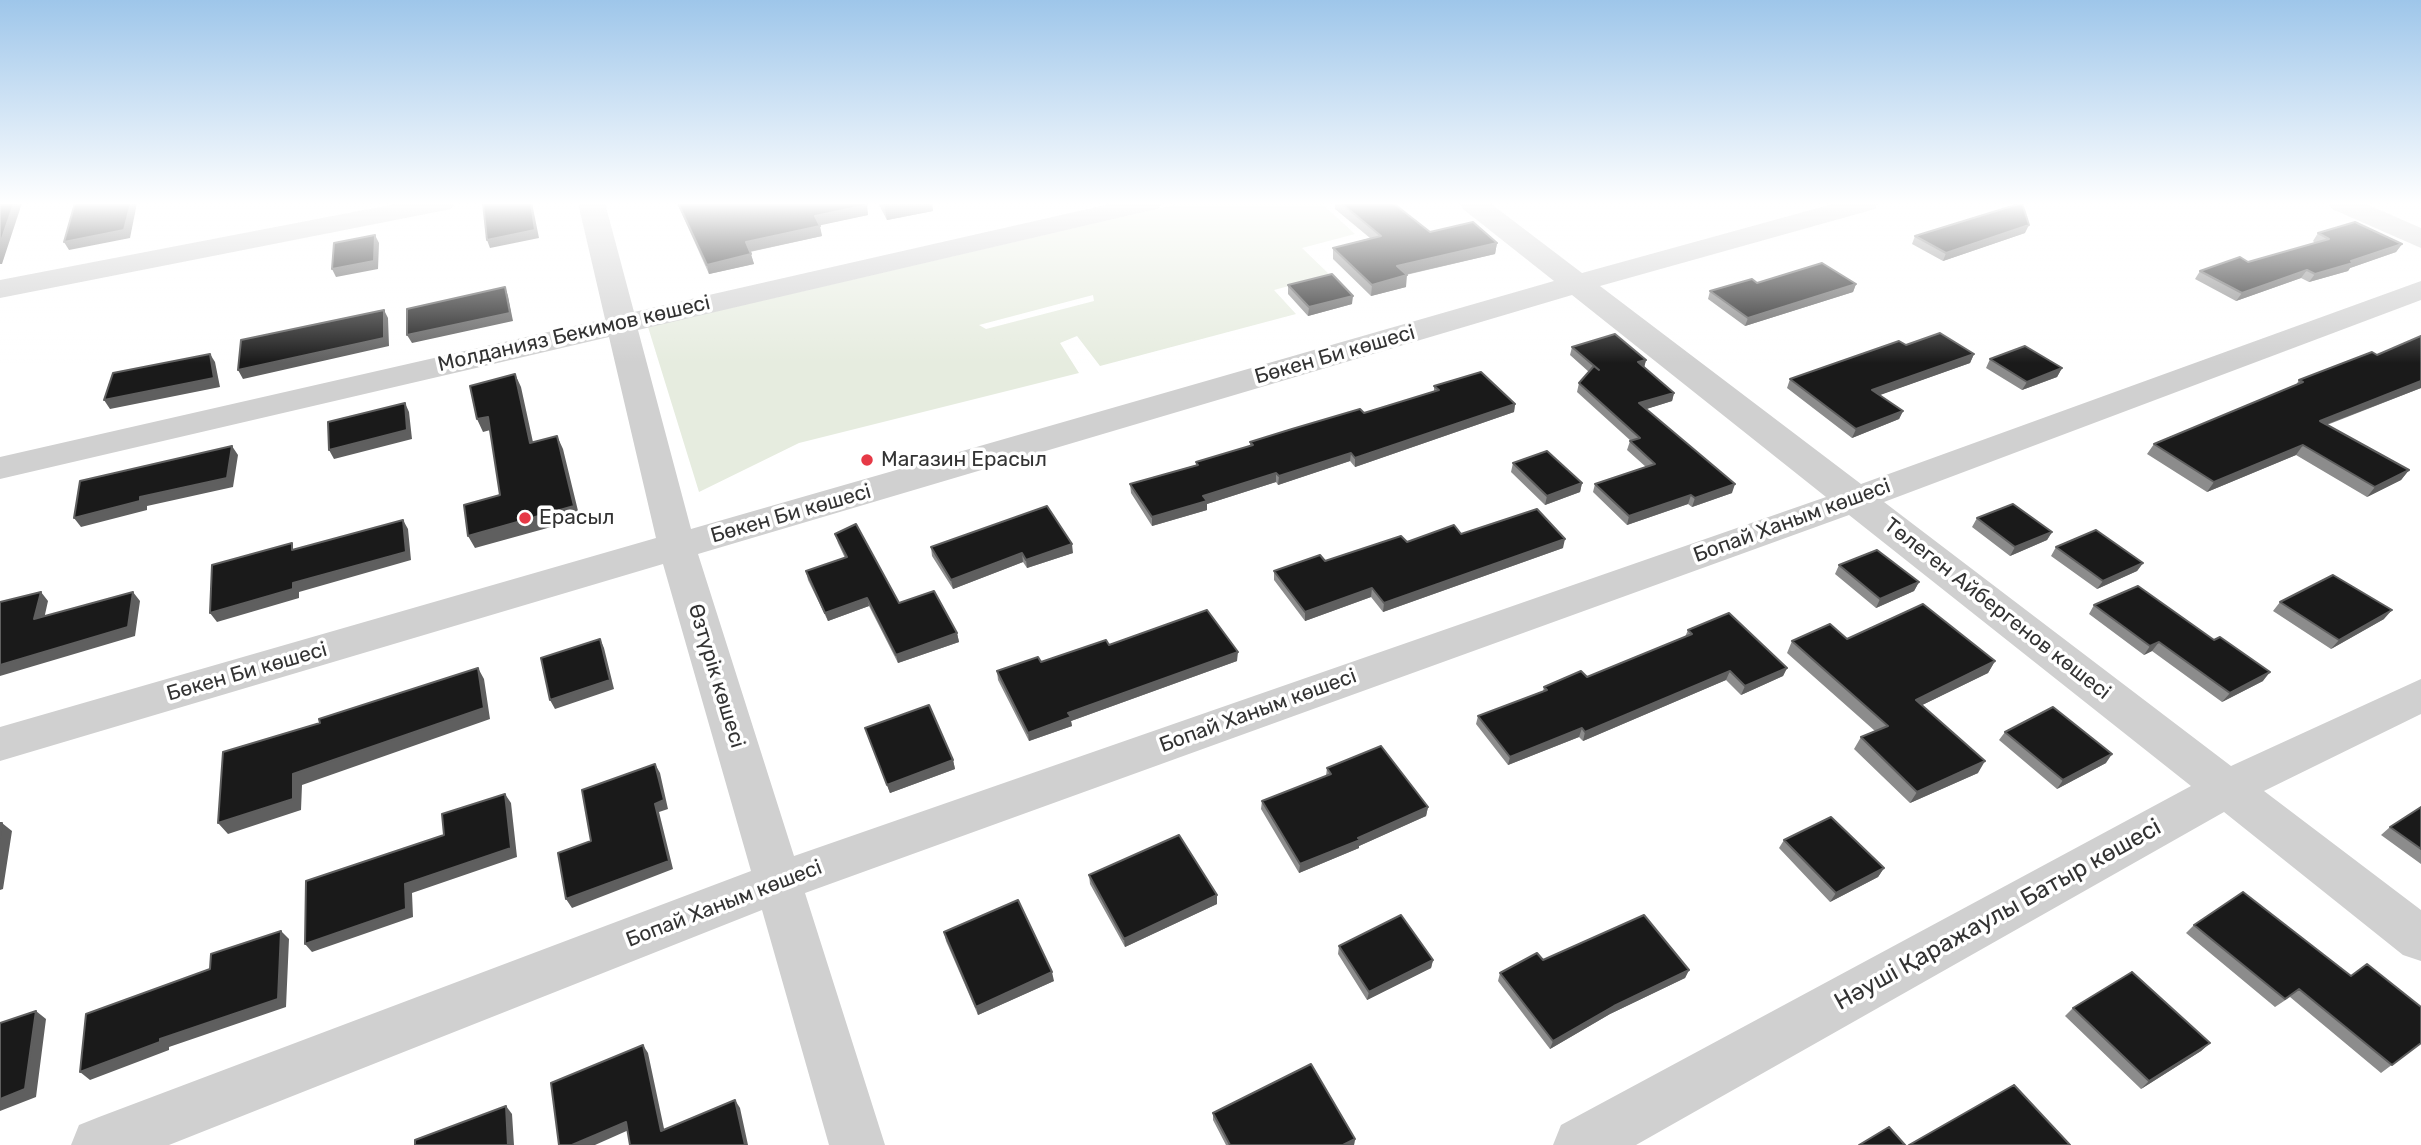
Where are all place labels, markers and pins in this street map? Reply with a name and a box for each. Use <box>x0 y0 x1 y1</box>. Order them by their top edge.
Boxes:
place label: Магазин Ерасыл <box>881 447 1047 473</box>
marker: Магазин Ерасыл <box>859 452 875 468</box>
place label: Ерасыл <box>539 505 614 531</box>
marker: Ерасыл <box>517 510 533 526</box>

